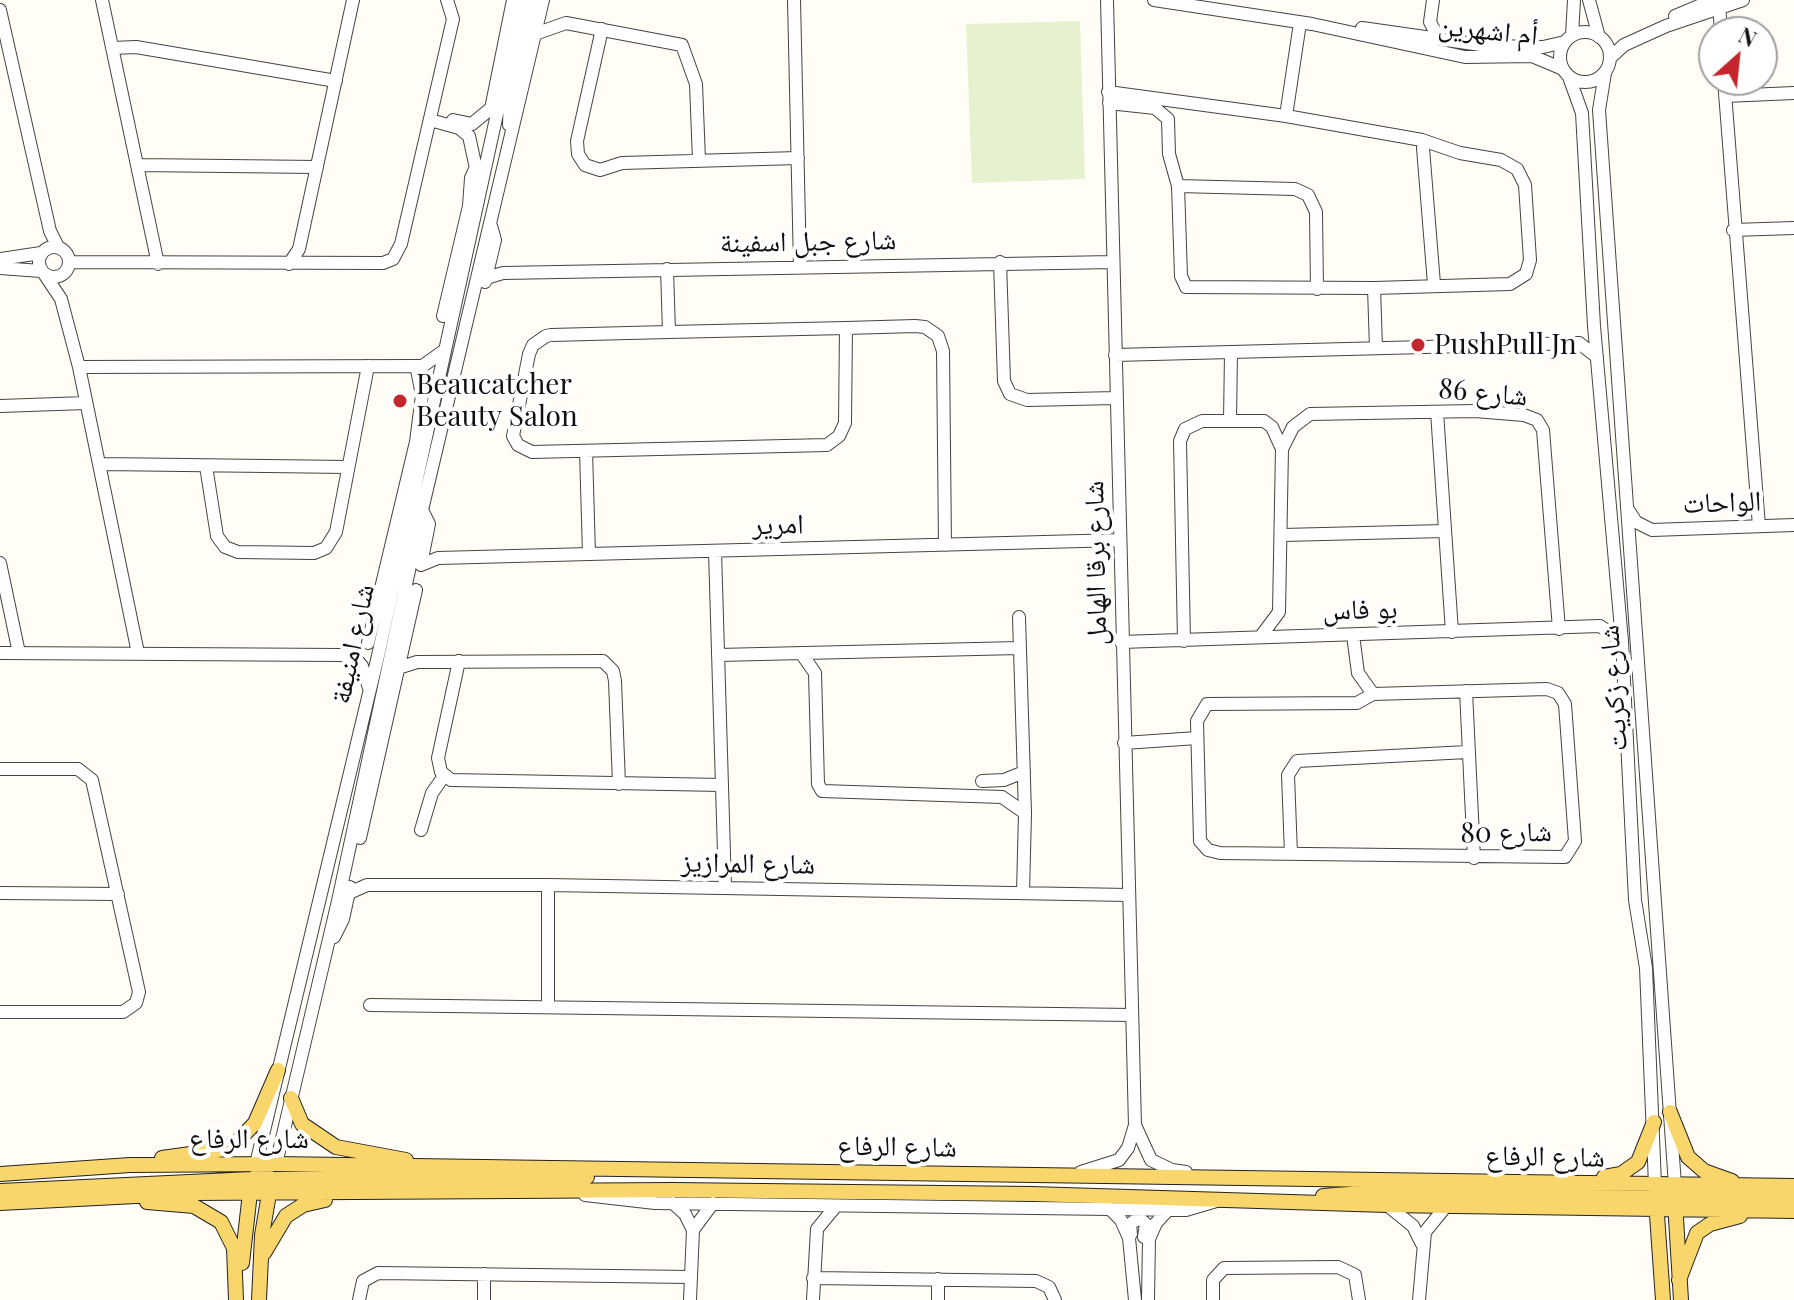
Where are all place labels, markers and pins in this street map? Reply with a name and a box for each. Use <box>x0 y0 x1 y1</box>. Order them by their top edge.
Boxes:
place label: PushPull Jn <box>1434 328 1577 362</box>
marker: PushPull Jn <box>1409 336 1427 354</box>
place label: Beaucatcher Beauty Salon <box>416 368 578 434</box>
marker: Beaucatcher Beauty Salon <box>391 392 409 410</box>

